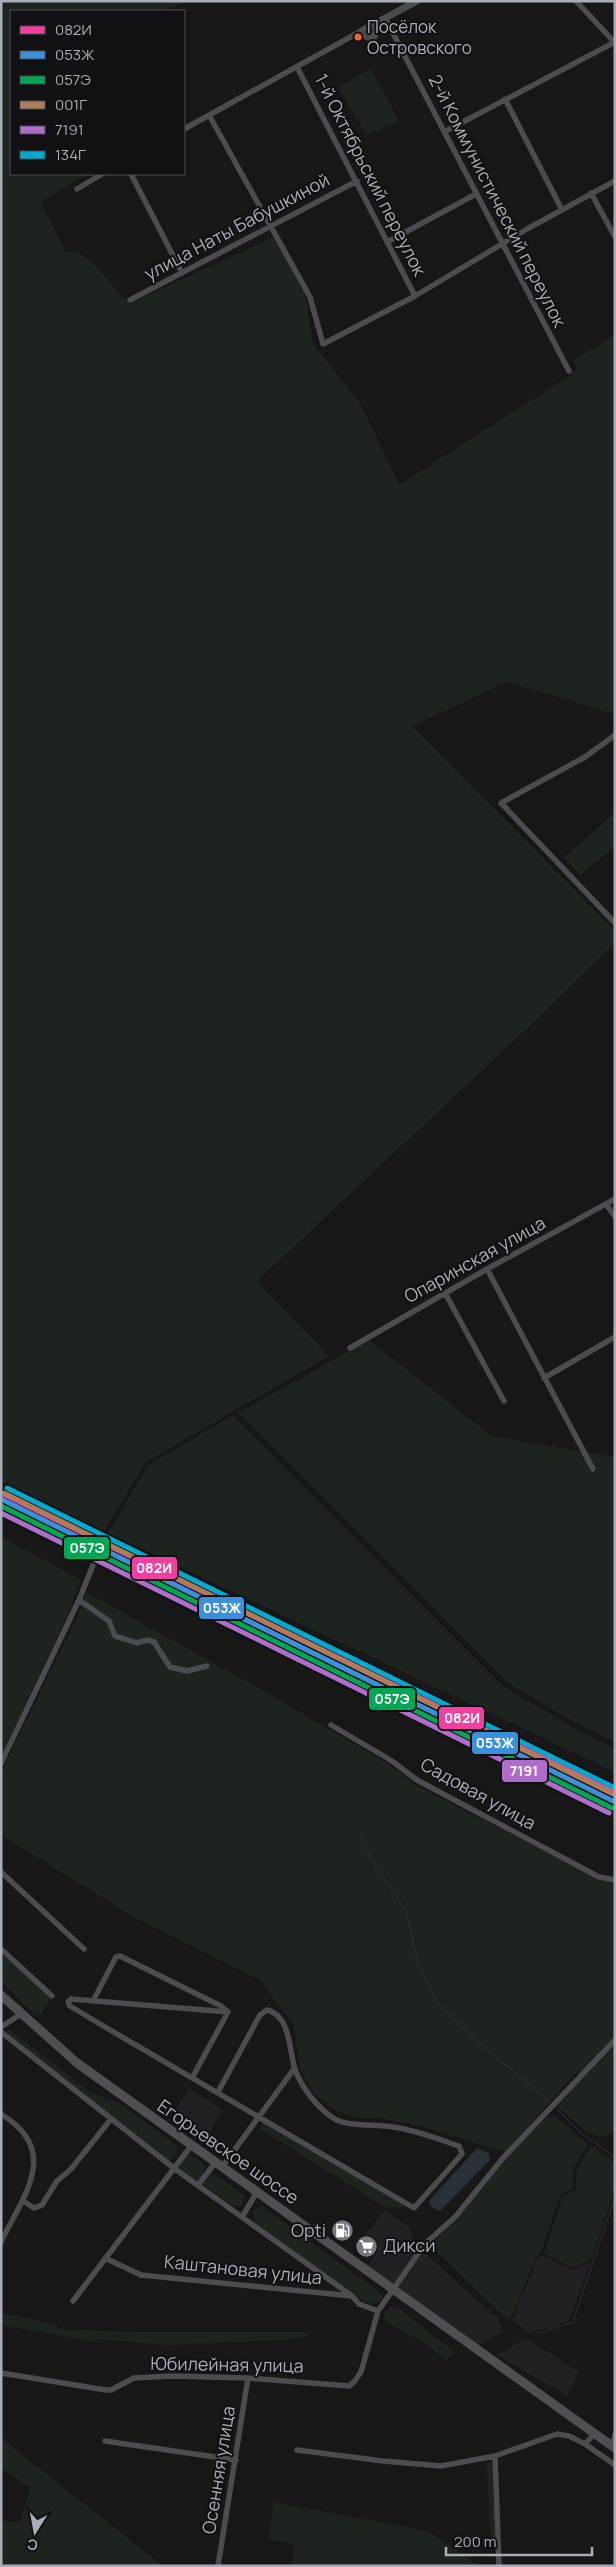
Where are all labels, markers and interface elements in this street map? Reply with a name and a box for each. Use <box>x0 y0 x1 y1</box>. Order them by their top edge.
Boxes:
legend <box>10 10 185 175</box>
place label: Посёлок Островского <box>367 15 472 59</box>
text: 082И <box>55 19 92 40</box>
marker: Посёлок Островского <box>353 32 363 42</box>
text: 053Ж <box>55 44 95 65</box>
text: 057Э <box>55 69 91 90</box>
street label: 1-й Октябрьский переулок <box>309 69 433 281</box>
street label: 2-й Коммунистический переулок <box>423 70 573 332</box>
text: 001Г <box>55 94 87 115</box>
text: 7191 <box>55 119 84 140</box>
text: 134Г <box>55 144 86 165</box>
street label: улица Наты Бабушкиной <box>140 167 333 285</box>
street label: Опаринская улица <box>400 1210 549 1308</box>
line badge: 057Э <box>63 1536 110 1560</box>
text: 057Э <box>70 1538 104 1557</box>
line badge: 082И <box>131 1556 178 1580</box>
text: 082И <box>136 1558 172 1577</box>
line badge: 053Ж <box>198 1596 245 1620</box>
text: 053Ж <box>203 1598 241 1617</box>
line badge: 057Э <box>368 1687 416 1711</box>
text: 057Э <box>375 1689 409 1708</box>
line badge: 082И <box>438 1706 485 1730</box>
text: 082И <box>444 1708 480 1727</box>
line badge: 053Ж <box>471 1731 519 1755</box>
text: 053Ж <box>476 1733 514 1752</box>
street label: Садовая улица <box>417 1752 540 1835</box>
line badge: 7191 <box>501 1759 548 1783</box>
text: 7191 <box>510 1761 538 1780</box>
street label: Егорьевское шоссе <box>153 2093 304 2209</box>
place label: Opti <box>291 2218 326 2242</box>
fuel station icon: Opti <box>330 2219 354 2243</box>
place label: Дикси <box>383 2233 435 2257</box>
supermarket icon: Дикси <box>355 2234 379 2258</box>
street label: Каштановая улица <box>163 2249 323 2289</box>
street label: Юбилейная улица <box>150 2351 304 2377</box>
street label: Осенняя улица <box>196 2404 240 2535</box>
north arrow <box>10 2507 60 2557</box>
scale bar <box>446 2524 592 2556</box>
text: 200 m <box>454 2531 497 2552</box>
text: С <box>26 2535 39 2556</box>

